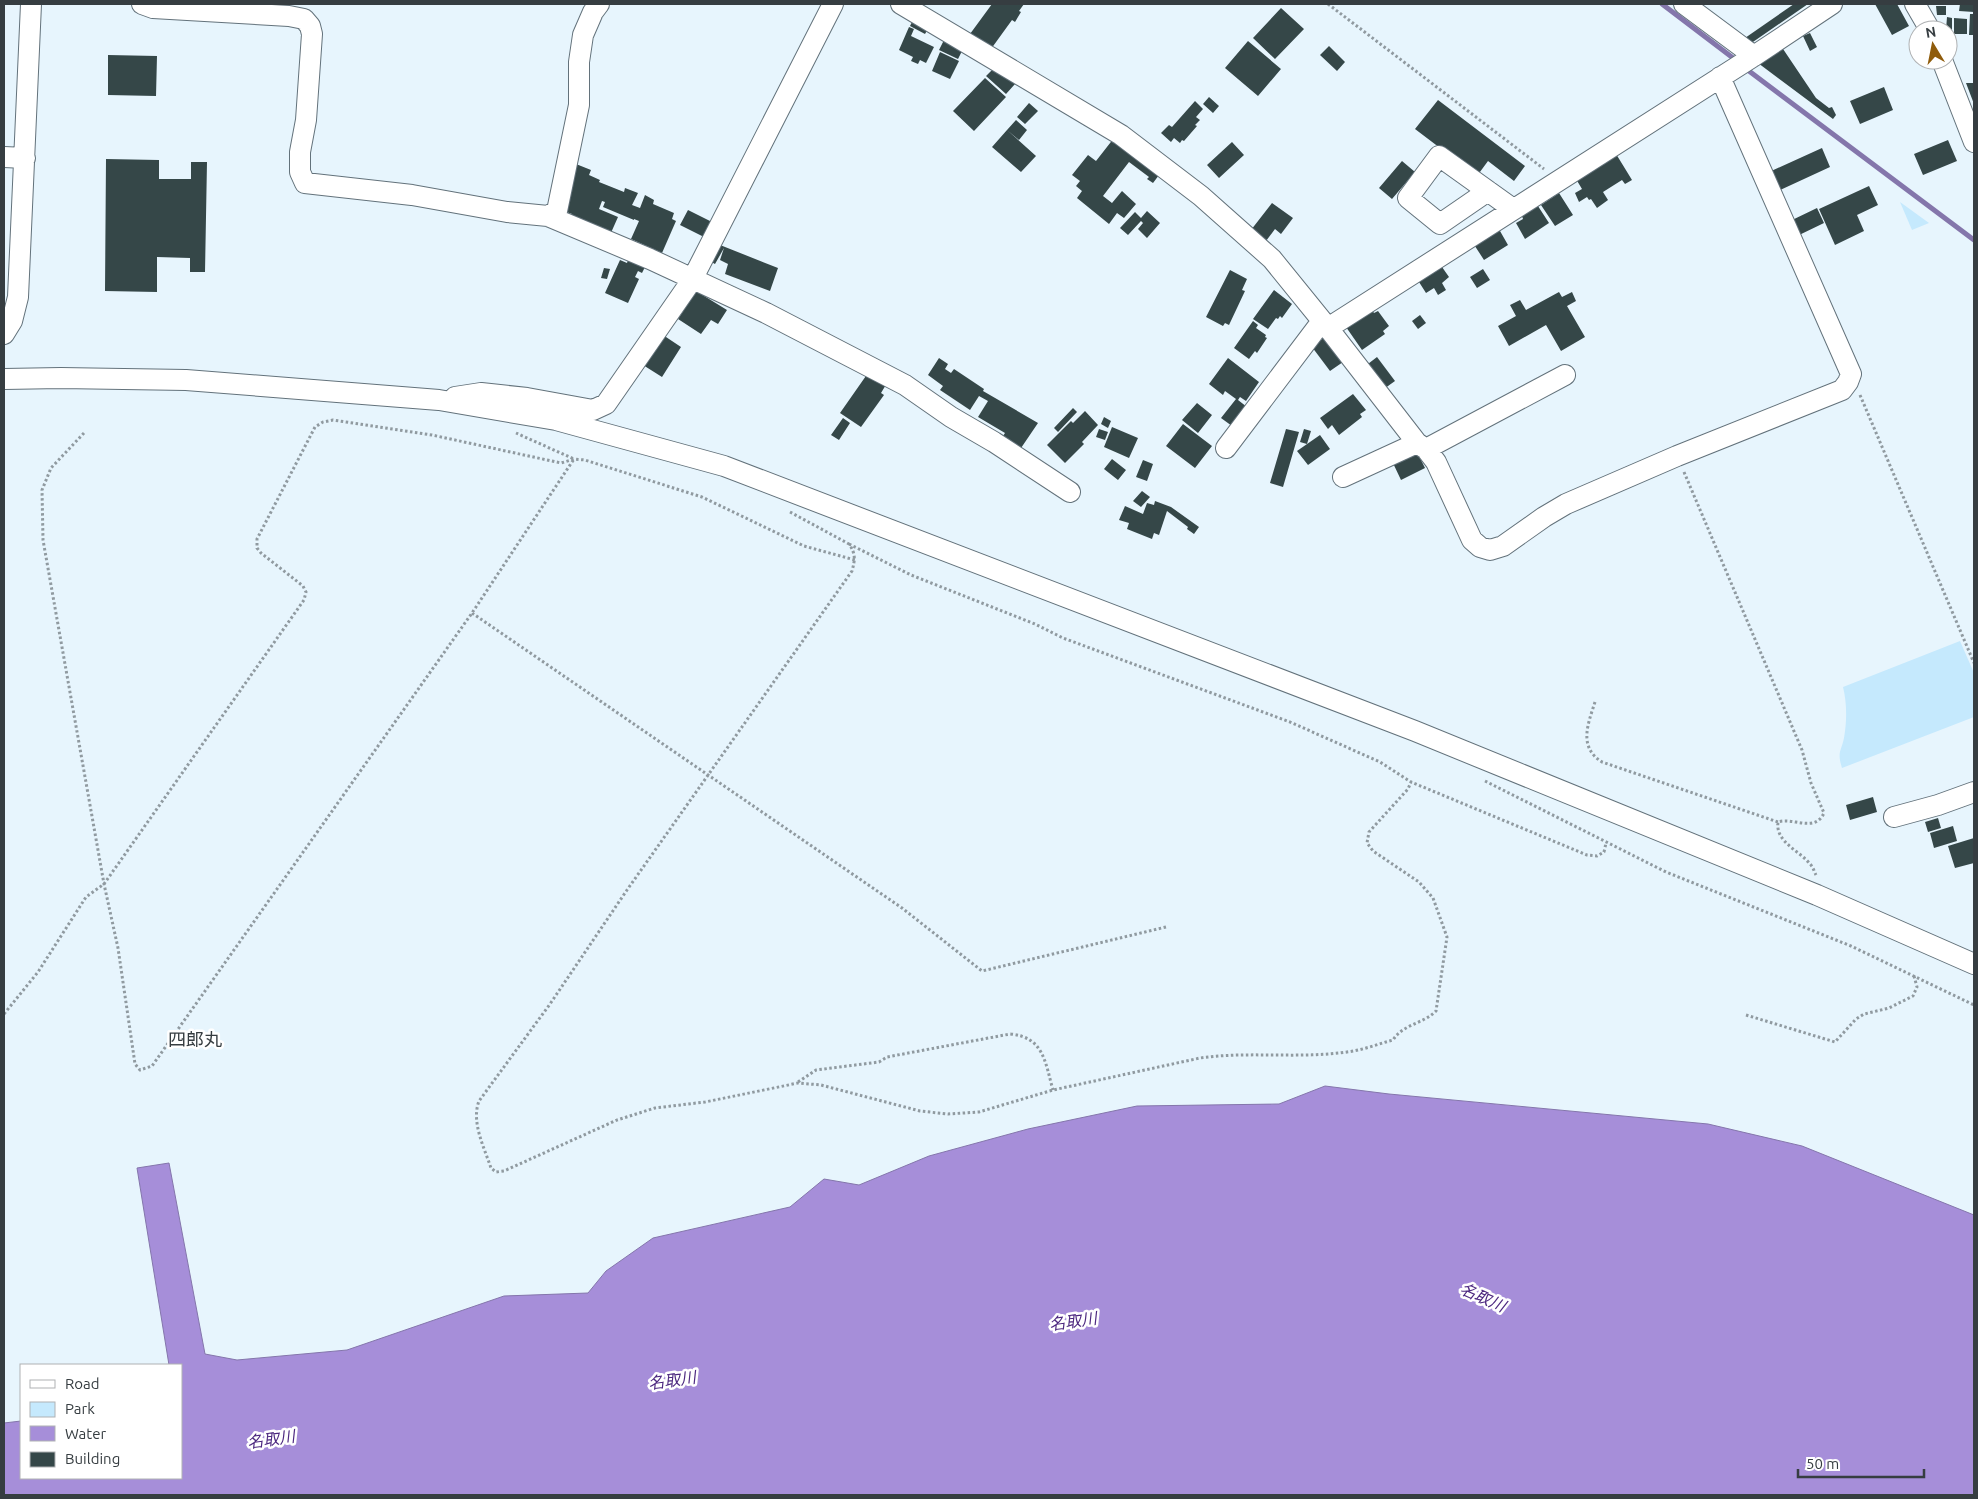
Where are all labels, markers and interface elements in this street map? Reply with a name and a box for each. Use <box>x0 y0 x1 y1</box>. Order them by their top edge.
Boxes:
north arrow <box>1908 20 1958 70</box>
text: N <box>1924 23 1937 41</box>
district label: 四郎丸 <box>168 1029 222 1049</box>
water label: 名取川 <box>1457 1279 1510 1316</box>
water label: 名取川 <box>1048 1308 1100 1333</box>
legend <box>20 1364 182 1479</box>
water label: 名取川 <box>647 1367 699 1392</box>
text: Road <box>65 1375 100 1392</box>
text: Park <box>65 1400 95 1417</box>
text: Water <box>65 1425 106 1442</box>
water label: 名取川 <box>246 1426 298 1451</box>
scale bar <box>1798 1446 1924 1478</box>
text: Building <box>65 1450 120 1467</box>
text: 50 m <box>1806 1455 1839 1472</box>

